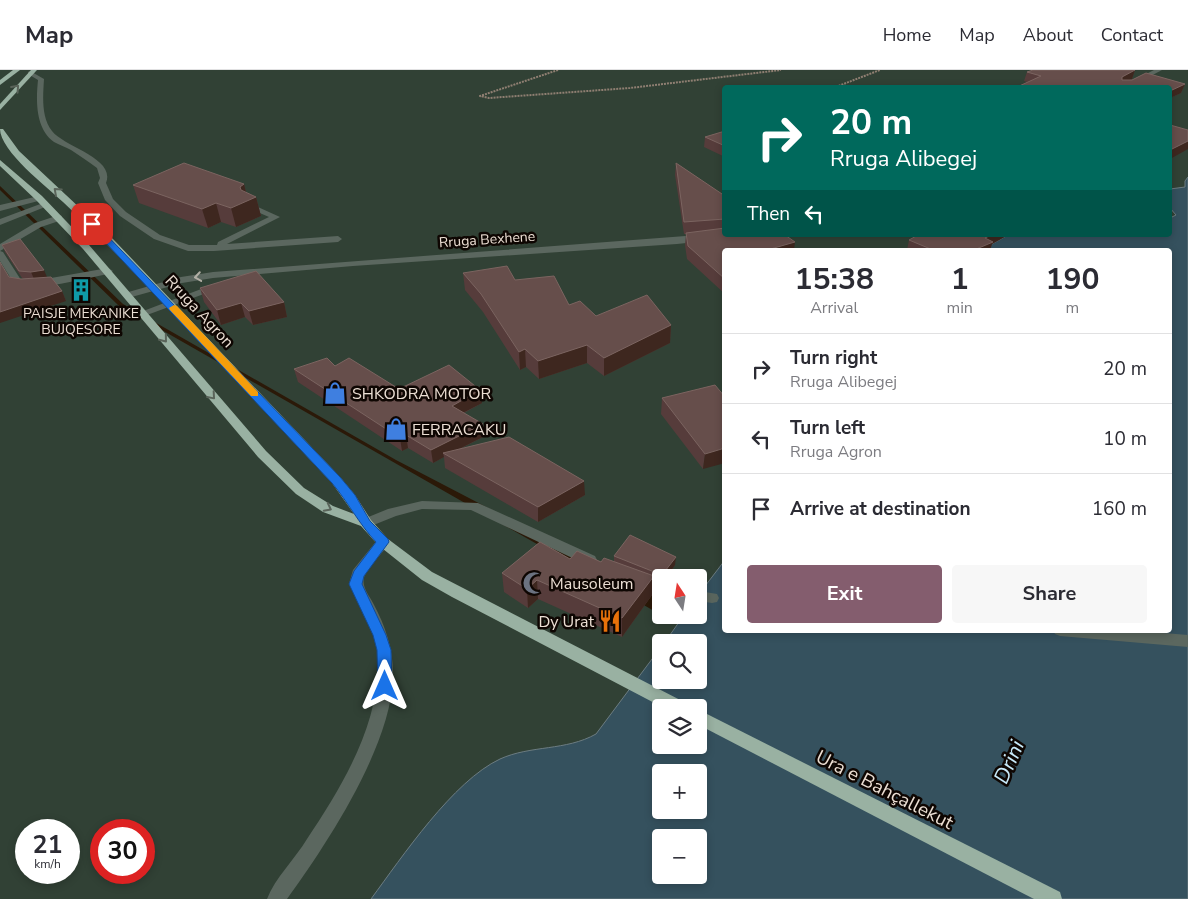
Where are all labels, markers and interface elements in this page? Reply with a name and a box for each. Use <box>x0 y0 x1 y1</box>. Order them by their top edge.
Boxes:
text: Map <box>25 19 73 51</box>
text: Home <box>883 23 931 47</box>
text: Map <box>959 23 995 47</box>
text: About <box>1023 23 1073 47</box>
text: Contact <box>1101 23 1163 47</box>
one-way arrow <box>11 85 20 94</box>
text: 20 m <box>830 99 912 146</box>
icon: right <box>747 105 812 170</box>
text: Rruga Alibegej <box>830 144 977 174</box>
one-way arrow <box>53 188 62 197</box>
icon: left <box>800 200 828 228</box>
text: Then <box>747 201 790 227</box>
pin <box>71 203 113 245</box>
icon: arrive <box>78 210 106 238</box>
street label: Rruga Bexhene <box>438 227 536 252</box>
text: 15:38 <box>795 259 874 300</box>
text: 1 <box>951 259 969 300</box>
text: 190 <box>1045 259 1099 300</box>
street label: Rruga Agron <box>160 271 239 353</box>
one-way arrow <box>194 271 202 282</box>
building icon: PAISJE MEKANIKE BUJQESORE <box>68 277 94 303</box>
text: Arrival <box>810 297 858 319</box>
text: min <box>946 297 973 319</box>
text: m <box>1066 297 1079 319</box>
place label: PAISJE MEKANIKE BUJQESORE <box>23 304 139 339</box>
one-way arrow <box>158 333 167 342</box>
text: Turn right <box>790 345 877 371</box>
icon: right <box>747 355 775 383</box>
text: 20 m <box>1103 356 1147 382</box>
text: Rruga Alibegej <box>790 371 897 393</box>
shop icon: SHKODRA MOTOR <box>322 380 348 406</box>
place label: SHKODRA MOTOR <box>352 383 491 405</box>
one-way arrow <box>206 390 215 399</box>
text: Turn left <box>790 415 865 441</box>
shop icon: FERRACAKU <box>383 416 409 442</box>
place label: FERRACAKU <box>412 419 506 441</box>
icon: left <box>747 425 775 453</box>
text: 10 m <box>1103 426 1147 452</box>
text: Rruga Agron <box>790 441 882 463</box>
icon: arrive <box>747 495 775 523</box>
text: Arrive at destination <box>790 496 971 522</box>
text: 160 m <box>1092 496 1147 522</box>
one-way arrow <box>323 502 332 512</box>
button: Exit <box>747 565 942 623</box>
button: Share <box>952 565 1147 623</box>
north arrow <box>652 569 708 624</box>
map controls <box>652 569 707 884</box>
mosque icon: Mausoleum <box>521 570 547 596</box>
place label: Mausoleum <box>550 573 634 595</box>
restaurant icon: Dy Urat <box>597 608 623 634</box>
place label: Dy Urat <box>538 611 594 633</box>
button: search <box>652 634 707 689</box>
position arrow <box>358 659 410 711</box>
button: layers <box>652 699 707 754</box>
water label: Drini <box>987 735 1031 788</box>
street label: Ura e Bahçallekut <box>811 744 958 836</box>
button: + <box>652 764 707 819</box>
speed limit sign: 30 <box>90 819 155 884</box>
text: 21 <box>32 828 63 862</box>
button: − <box>652 829 707 884</box>
text: km/h <box>34 856 61 872</box>

